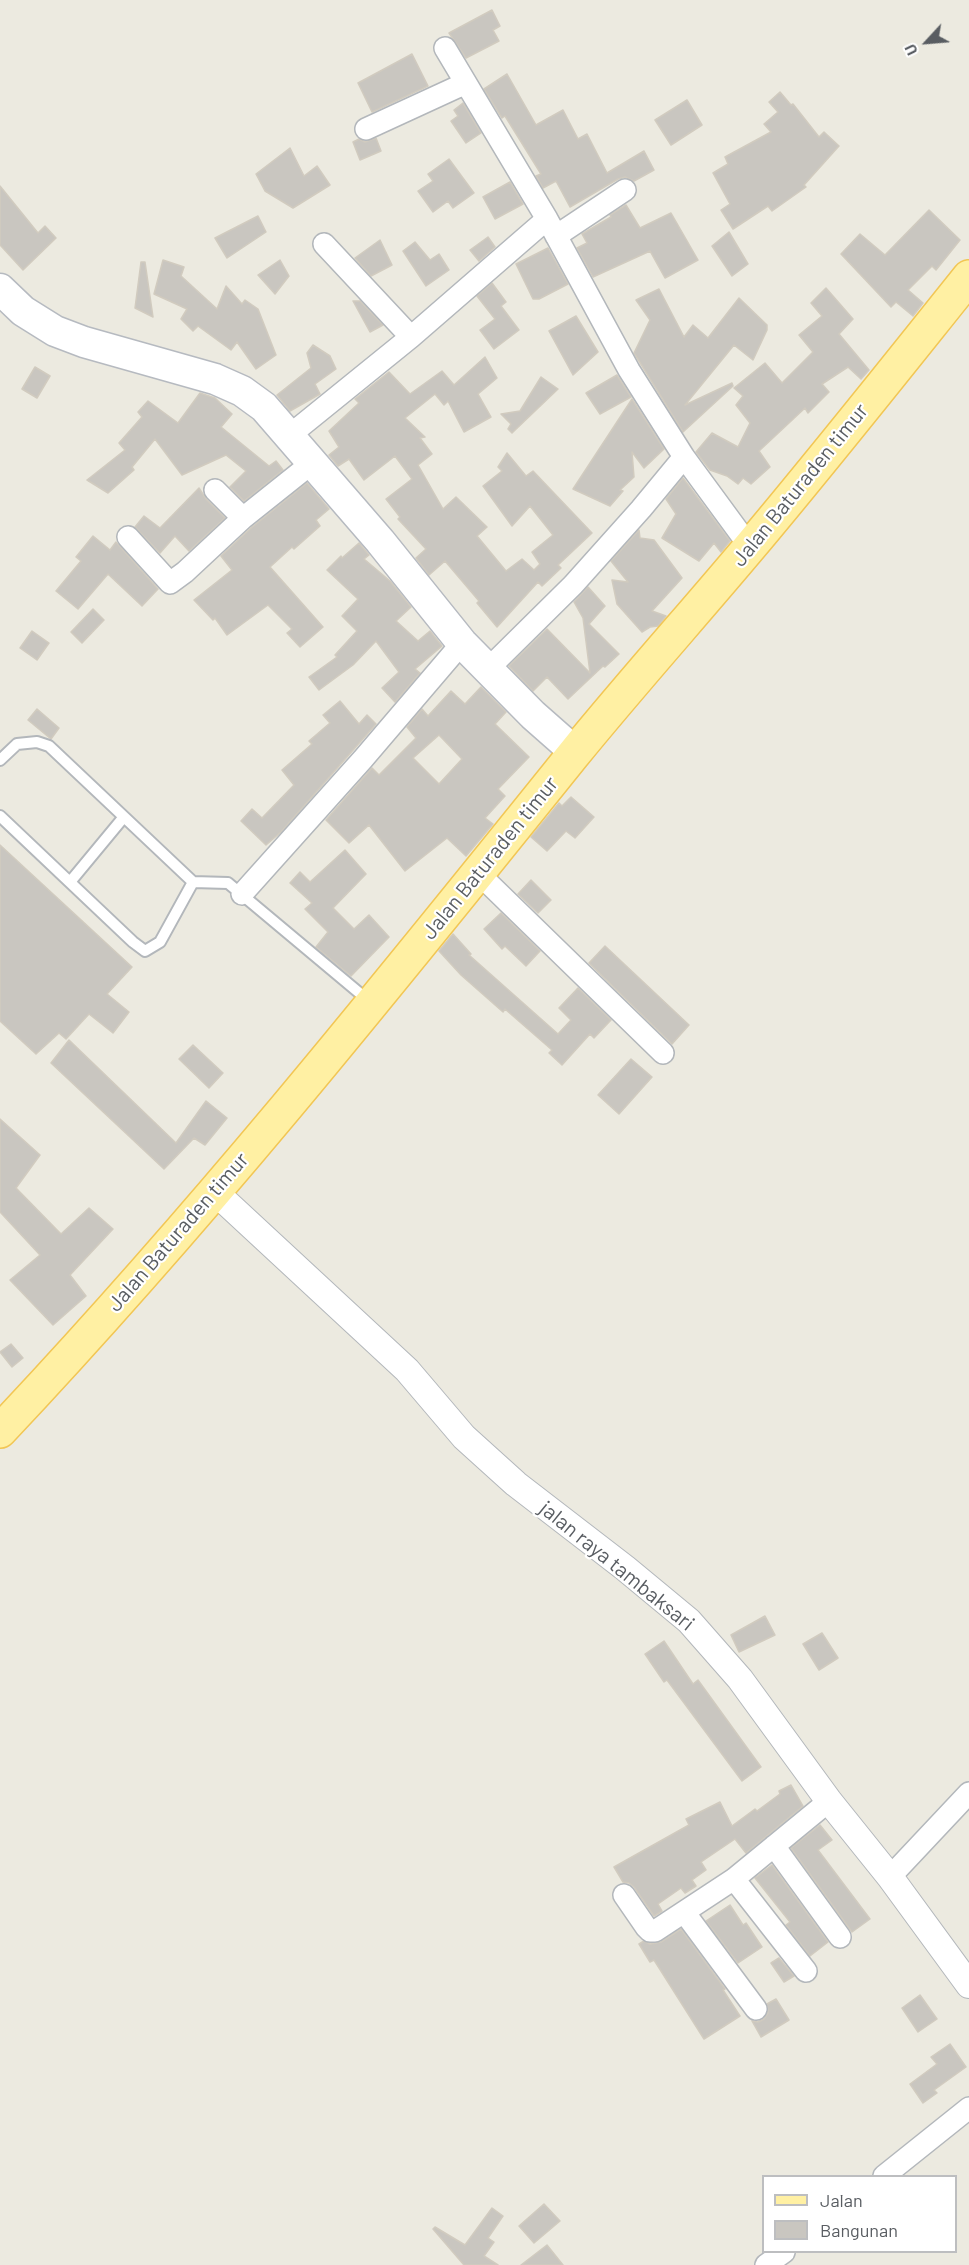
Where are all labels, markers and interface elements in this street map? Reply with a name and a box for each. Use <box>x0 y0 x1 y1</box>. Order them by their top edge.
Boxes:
north arrow <box>897 12 957 72</box>
text: U <box>900 41 921 59</box>
street label: Jalan Baturaden timur <box>727 398 873 572</box>
street label: Jalan Baturaden timur <box>417 771 563 945</box>
street label: Jalan Baturaden timur <box>102 1147 254 1317</box>
street label: jalan raya tambaksari <box>535 1496 699 1636</box>
legend <box>762 2175 957 2253</box>
text: Jalan <box>820 2189 863 2211</box>
text: Bangunan <box>820 2219 898 2241</box>

